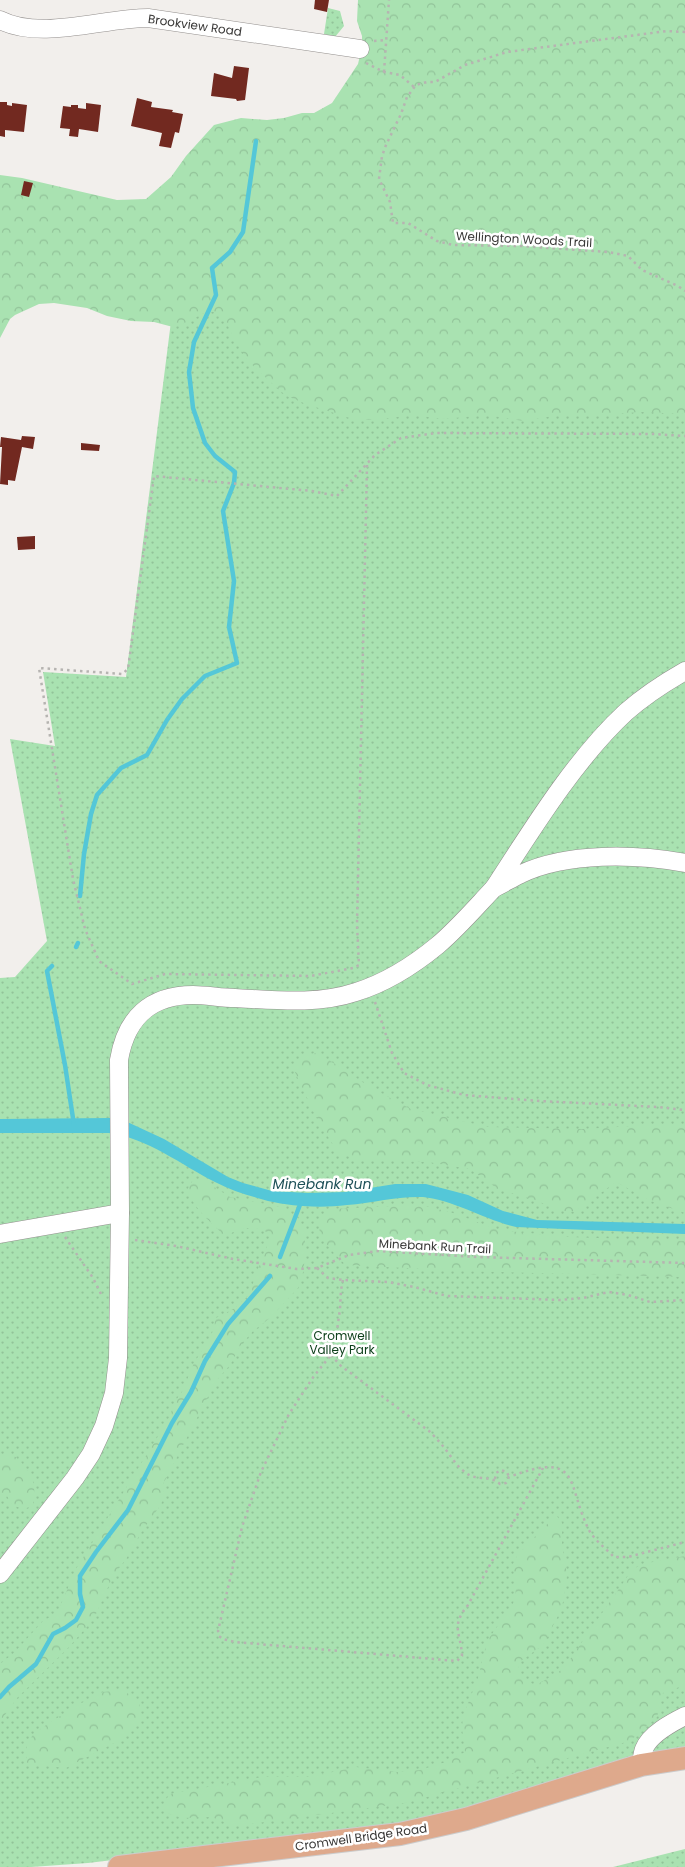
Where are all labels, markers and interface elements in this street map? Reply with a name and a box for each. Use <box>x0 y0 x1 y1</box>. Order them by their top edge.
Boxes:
street label: Brookview Road <box>147 10 243 40</box>
street label: Wellington Woods Trail <box>455 227 593 251</box>
water label: Minebank Run <box>273 1174 371 1194</box>
street label: Minebank Run Trail <box>378 1235 492 1257</box>
park label: Cromwell Valley Park <box>309 1327 375 1358</box>
street label: Cromwell Bridge Road <box>294 1819 428 1855</box>

